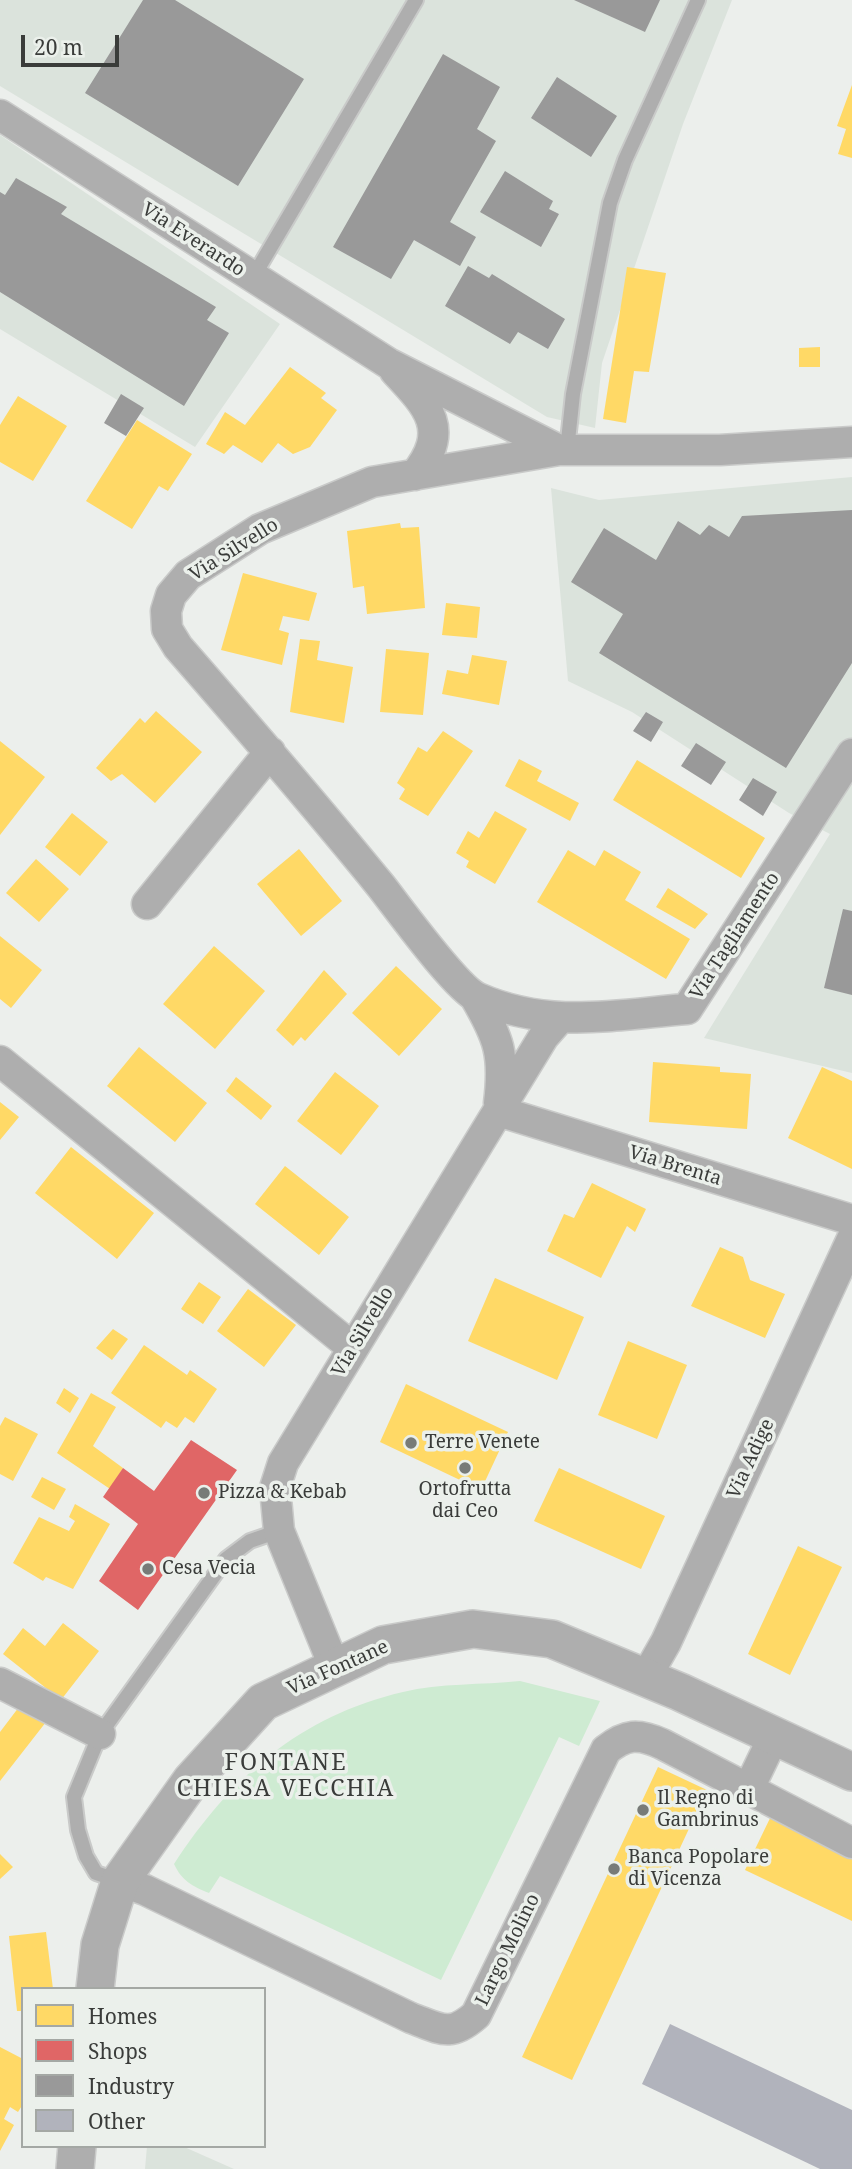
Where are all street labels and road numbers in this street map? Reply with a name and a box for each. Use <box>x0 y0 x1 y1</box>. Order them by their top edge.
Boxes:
street label: Via Everardo <box>137 198 249 282</box>
street label: Via Silvello <box>185 514 283 586</box>
street label: Via Tagliamento <box>685 868 785 1004</box>
street label: Via Brenta <box>626 1141 724 1191</box>
street label: Via Silvello <box>327 1283 399 1381</box>
street label: Via Adige <box>723 1415 779 1503</box>
street label: Via Fontane <box>284 1636 392 1700</box>
street label: Largo Molino <box>471 1890 545 2010</box>

